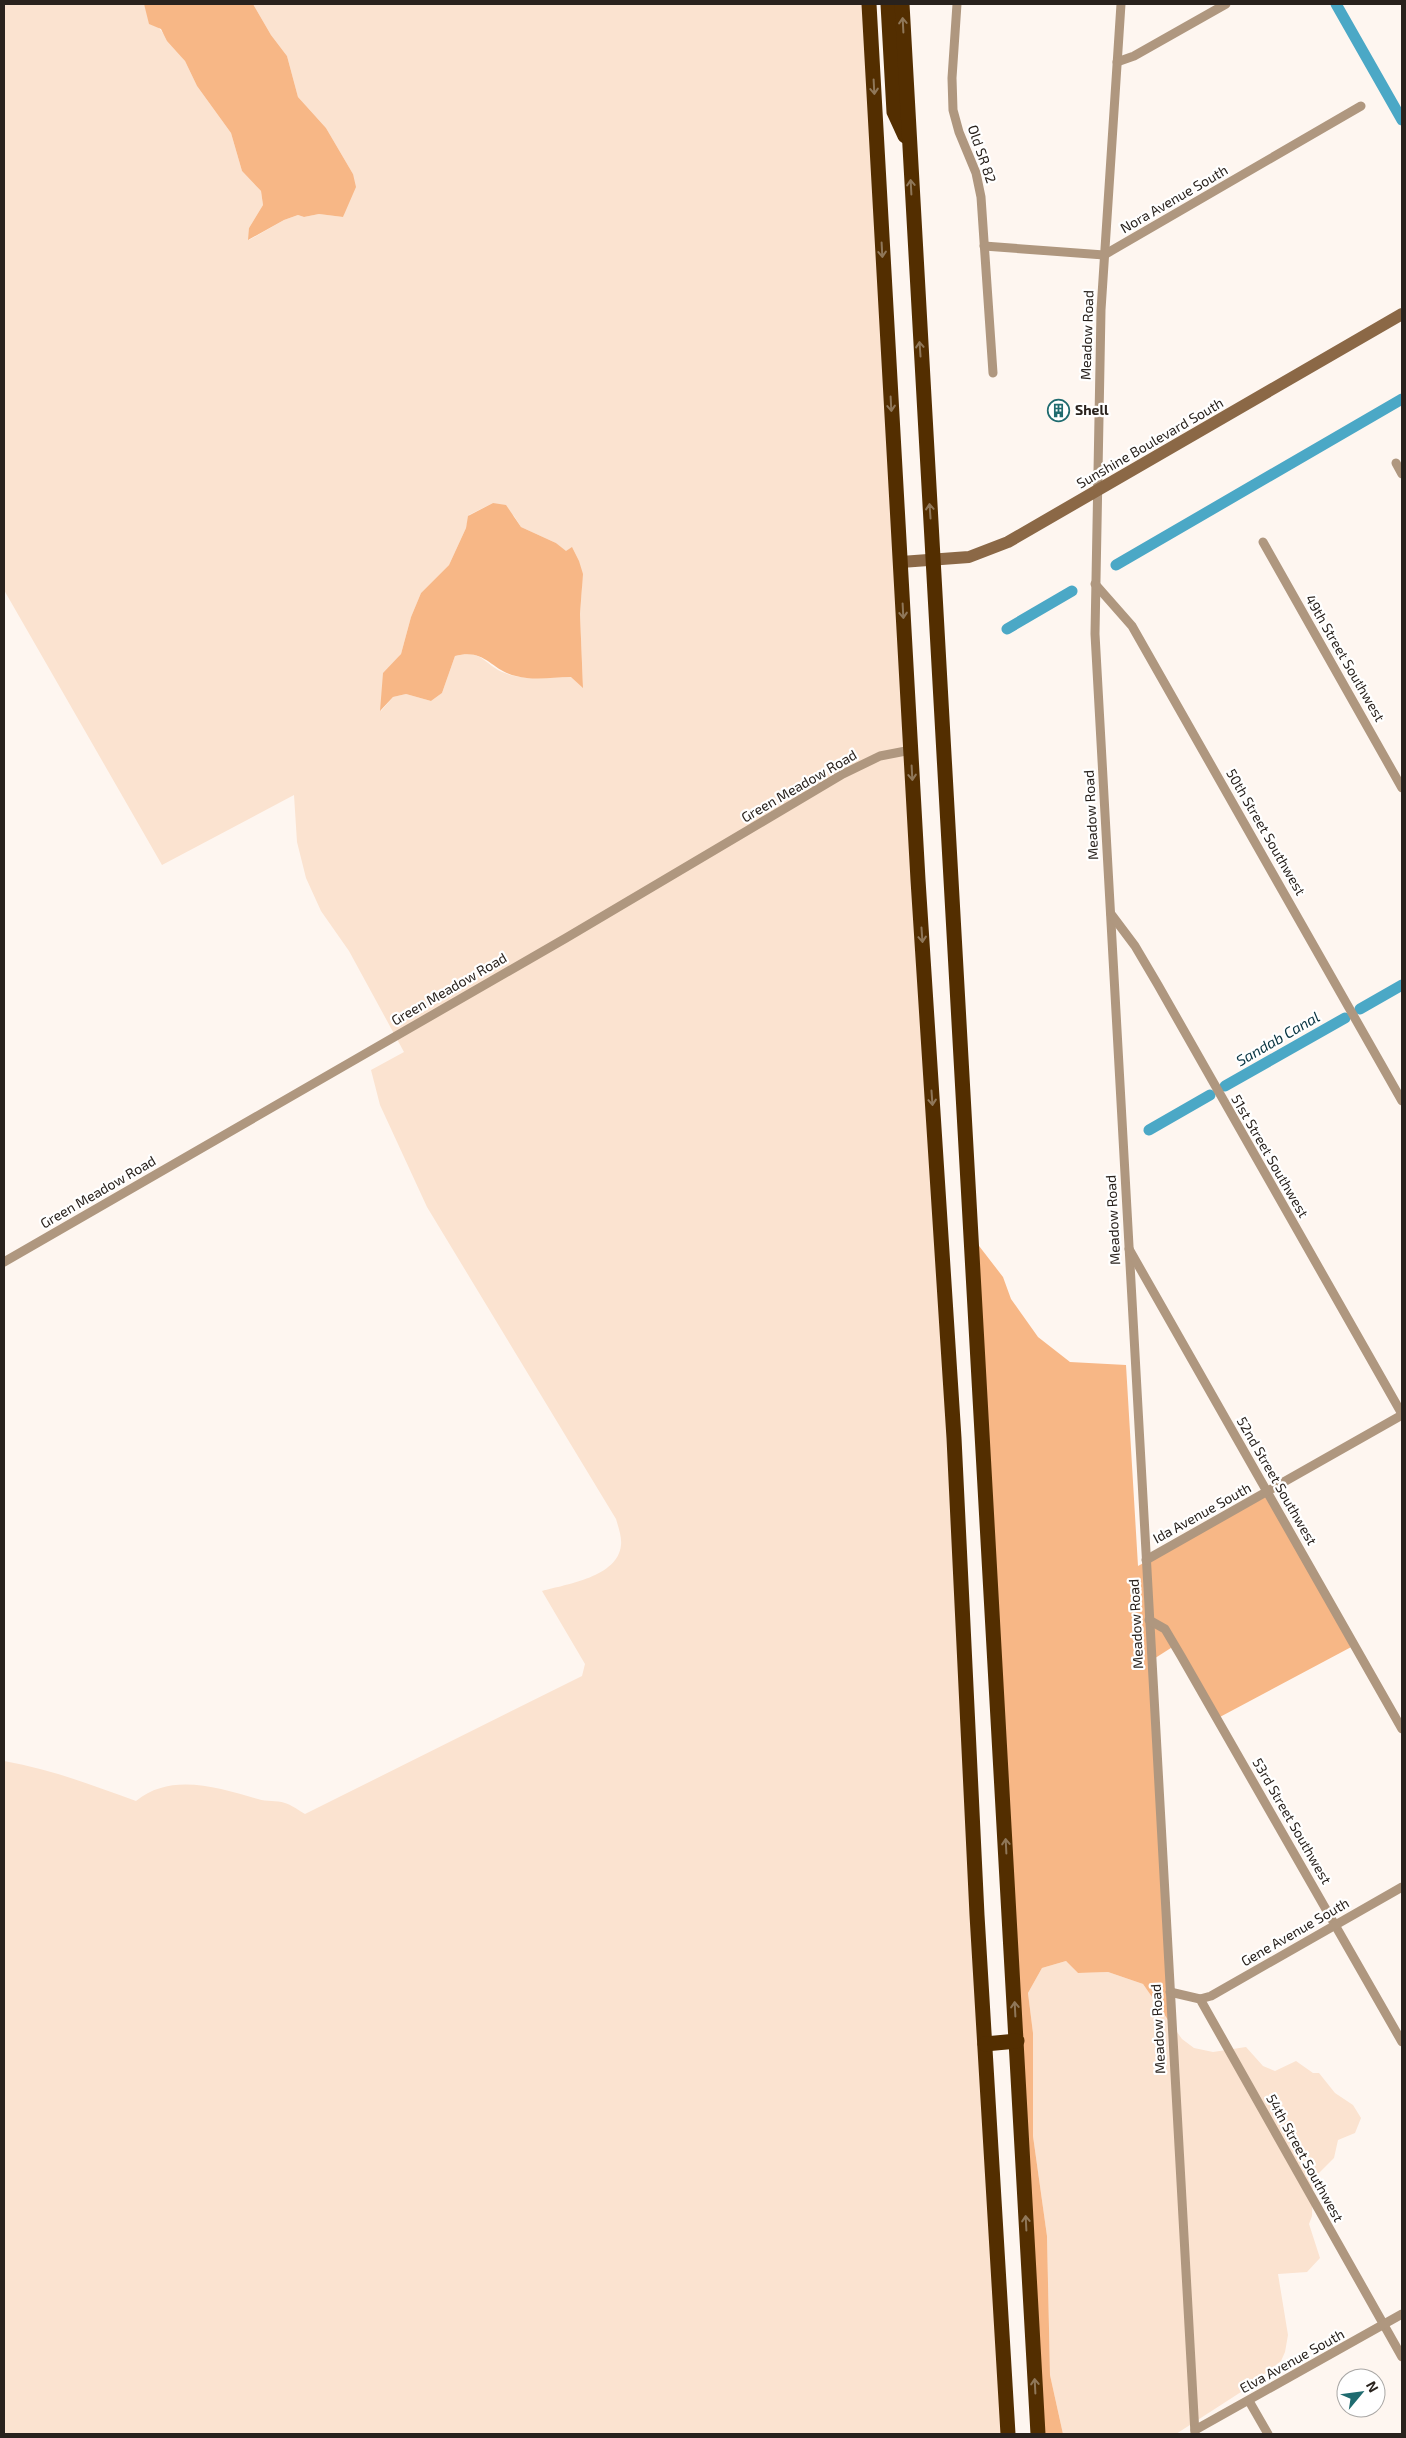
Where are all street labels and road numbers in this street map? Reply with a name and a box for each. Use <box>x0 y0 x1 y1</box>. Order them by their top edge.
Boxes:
street label: Old SR 82 <box>965 122 1000 185</box>
street label: Nora Avenue South <box>1117 161 1230 236</box>
street label: Meadow Road <box>1076 290 1097 380</box>
street label: Sunshine Boulevard South <box>1073 394 1226 492</box>
street label: 49th Street Southwest <box>1302 591 1389 724</box>
street label: Green Meadow Road <box>738 746 860 826</box>
street label: 50th Street Southwest <box>1223 765 1310 898</box>
street label: Meadow Road <box>1080 770 1101 860</box>
street label: Green Meadow Road <box>388 949 510 1029</box>
street label: 51st Street Southwest <box>1228 1091 1313 1220</box>
street label: Green Meadow Road <box>37 1152 159 1232</box>
street label: Meadow Road <box>1102 1175 1123 1265</box>
street label: 52nd Street Southwest <box>1234 1414 1321 1548</box>
street label: Ida Avenue South <box>1150 1479 1254 1547</box>
street label: Meadow Road <box>1125 1579 1146 1669</box>
street label: 53rd Street Southwest <box>1249 1755 1335 1887</box>
street label: Gene Avenue South <box>1238 1894 1352 1969</box>
street label: Meadow Road <box>1147 1984 1168 2074</box>
street label: 54th Street Southwest <box>1263 2091 1348 2225</box>
street label: Elva Avenue South <box>1237 2325 1347 2396</box>

